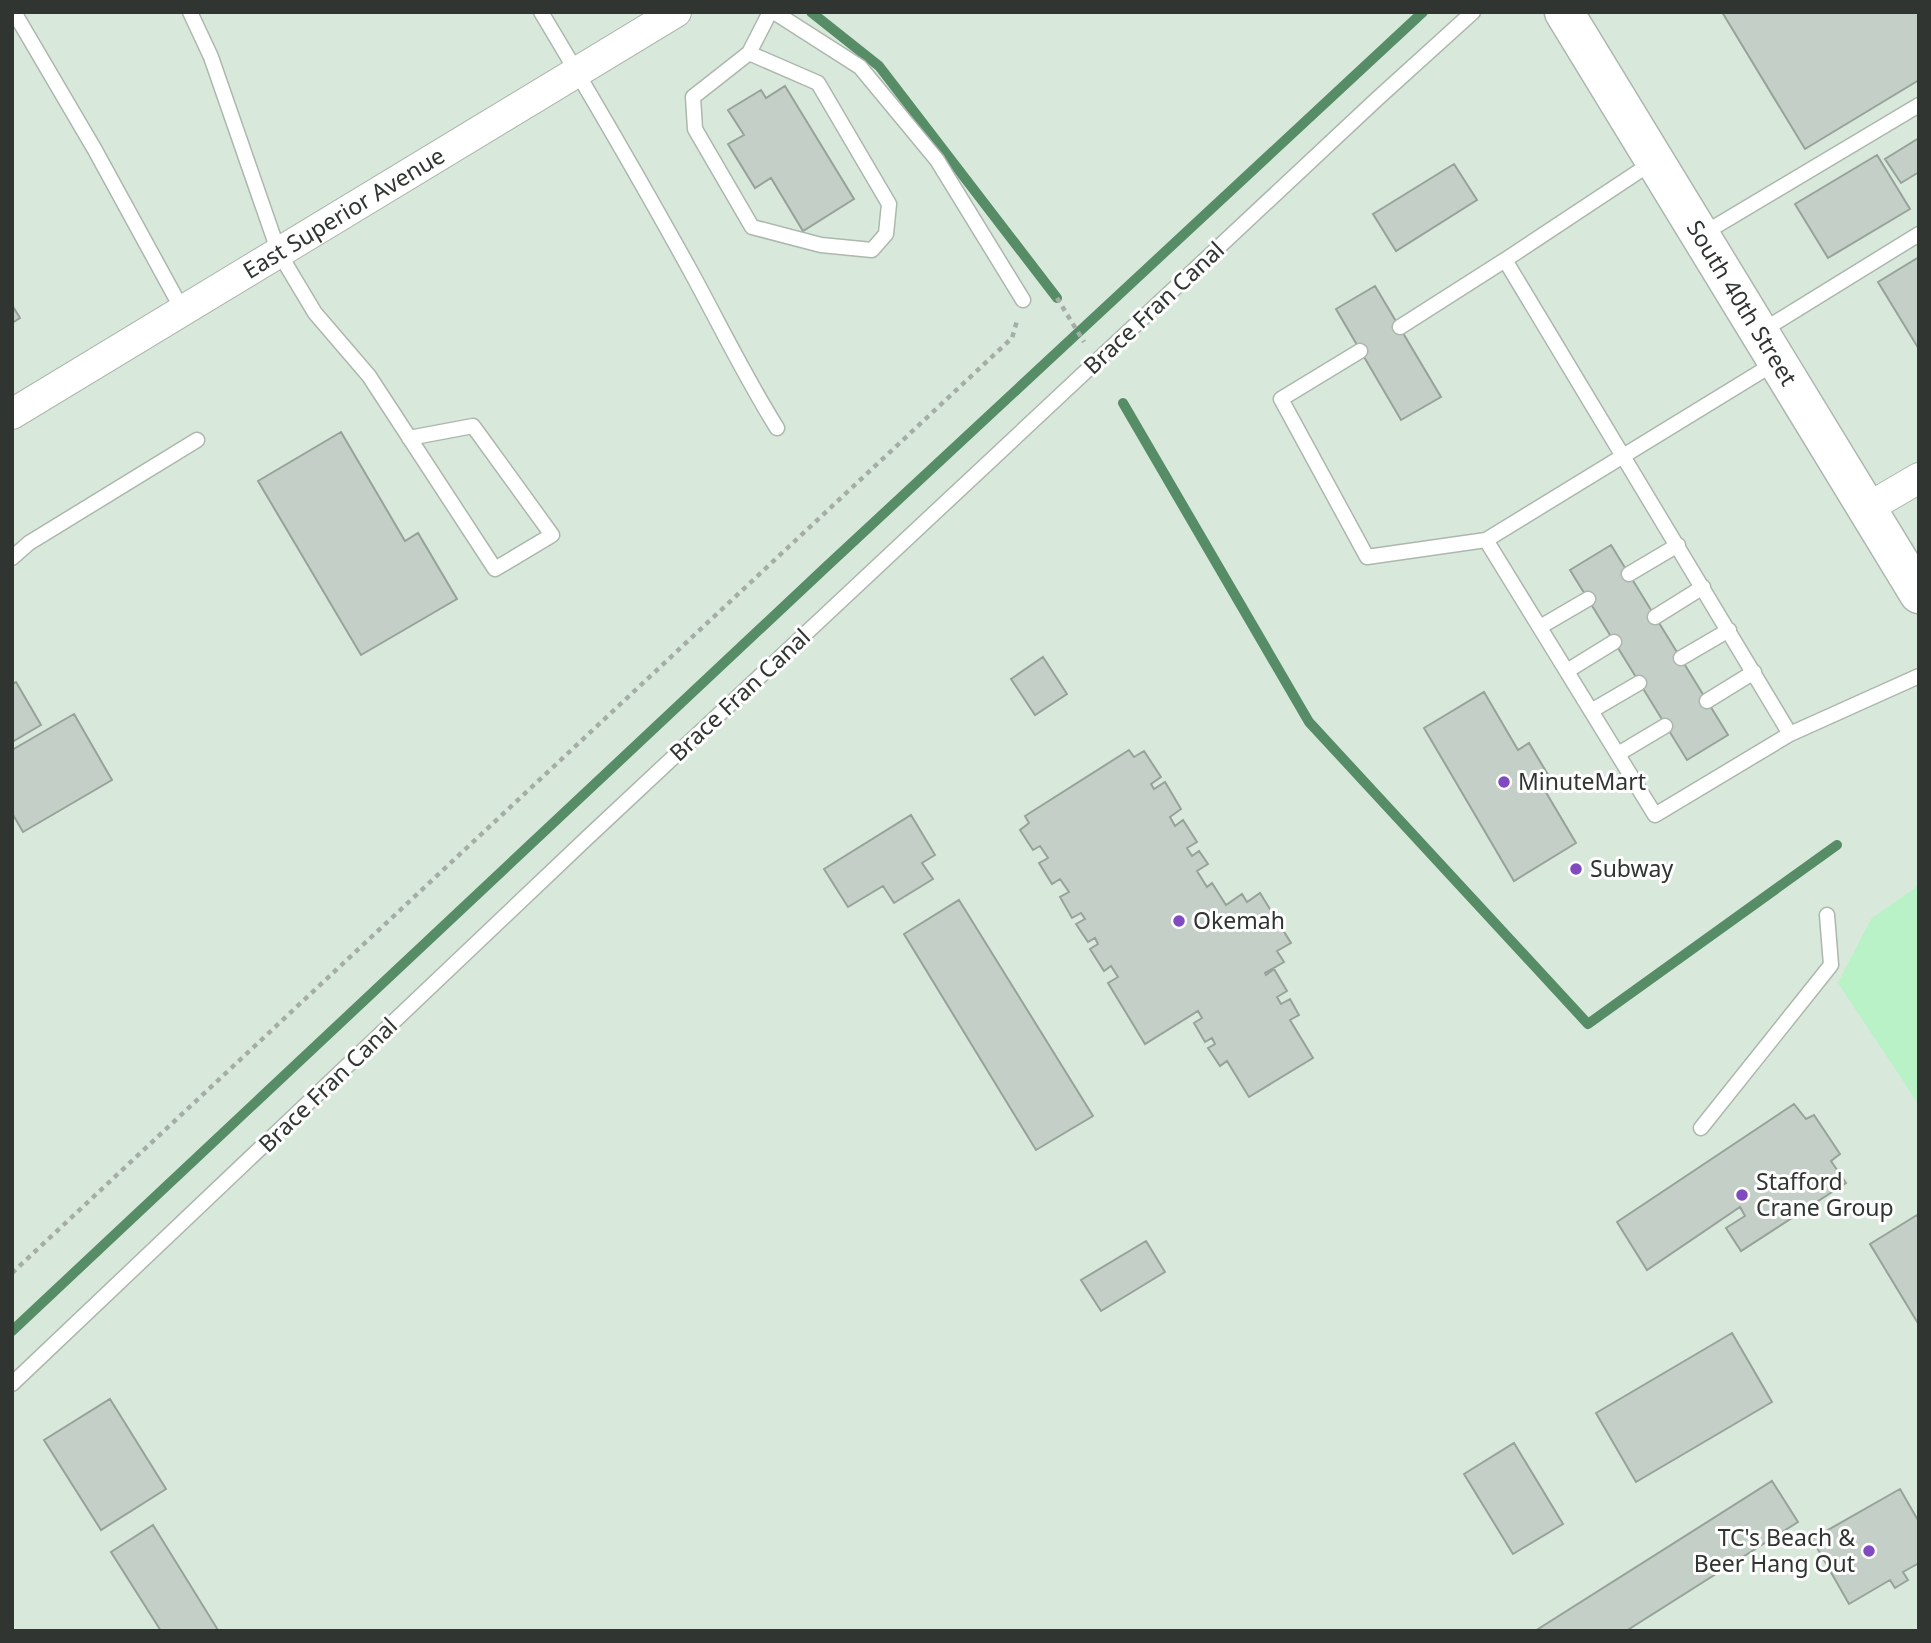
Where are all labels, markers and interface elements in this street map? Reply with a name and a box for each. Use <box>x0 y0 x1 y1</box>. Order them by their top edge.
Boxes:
street label: East Superior Avenue <box>236 139 450 286</box>
street label: South 40th Street <box>1680 214 1805 391</box>
street label: Brace Fran Canal <box>1076 234 1231 381</box>
street label: Brace Fran Canal <box>662 621 817 768</box>
place label: MinuteMart <box>1518 765 1646 797</box>
marker: MinuteMart <box>1496 774 1512 790</box>
place label: Subway <box>1590 852 1674 884</box>
marker: Subway <box>1568 861 1584 877</box>
place label: Okemah <box>1193 904 1285 936</box>
marker: Okemah <box>1171 913 1187 929</box>
street label: Brace Fran Canal <box>251 1010 404 1159</box>
place label: Stafford Crane Group <box>1756 1165 1894 1223</box>
marker: Stafford Crane Group <box>1734 1187 1750 1203</box>
place label: TC's Beach & Beer Hang Out <box>1694 1521 1855 1579</box>
marker: TC's Beach & Beer Hang Out <box>1861 1543 1877 1559</box>

